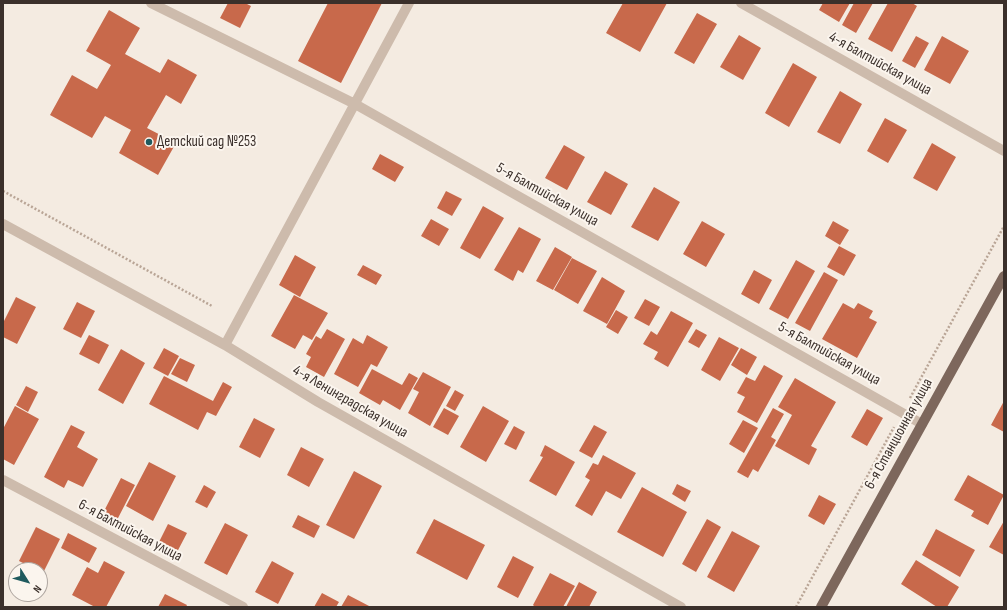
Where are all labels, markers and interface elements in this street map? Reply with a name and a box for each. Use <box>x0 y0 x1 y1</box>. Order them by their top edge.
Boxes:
street label: 4-я Балтийская улица <box>825 28 935 100</box>
place label: Детский сад №253 <box>157 133 256 151</box>
marker: Детский сад №253 <box>144 137 154 147</box>
street label: 5-я Балтийская улица <box>493 159 601 231</box>
street label: 5-я Балтийская улица <box>775 318 883 390</box>
street label: 4-я Ленинградская улица <box>289 362 411 442</box>
street label: 6-я Станционная улица <box>861 375 937 493</box>
street label: 6-я Балтийская улица <box>75 496 185 566</box>
north arrow <box>8 562 48 602</box>
text: N <box>30 583 44 595</box>

